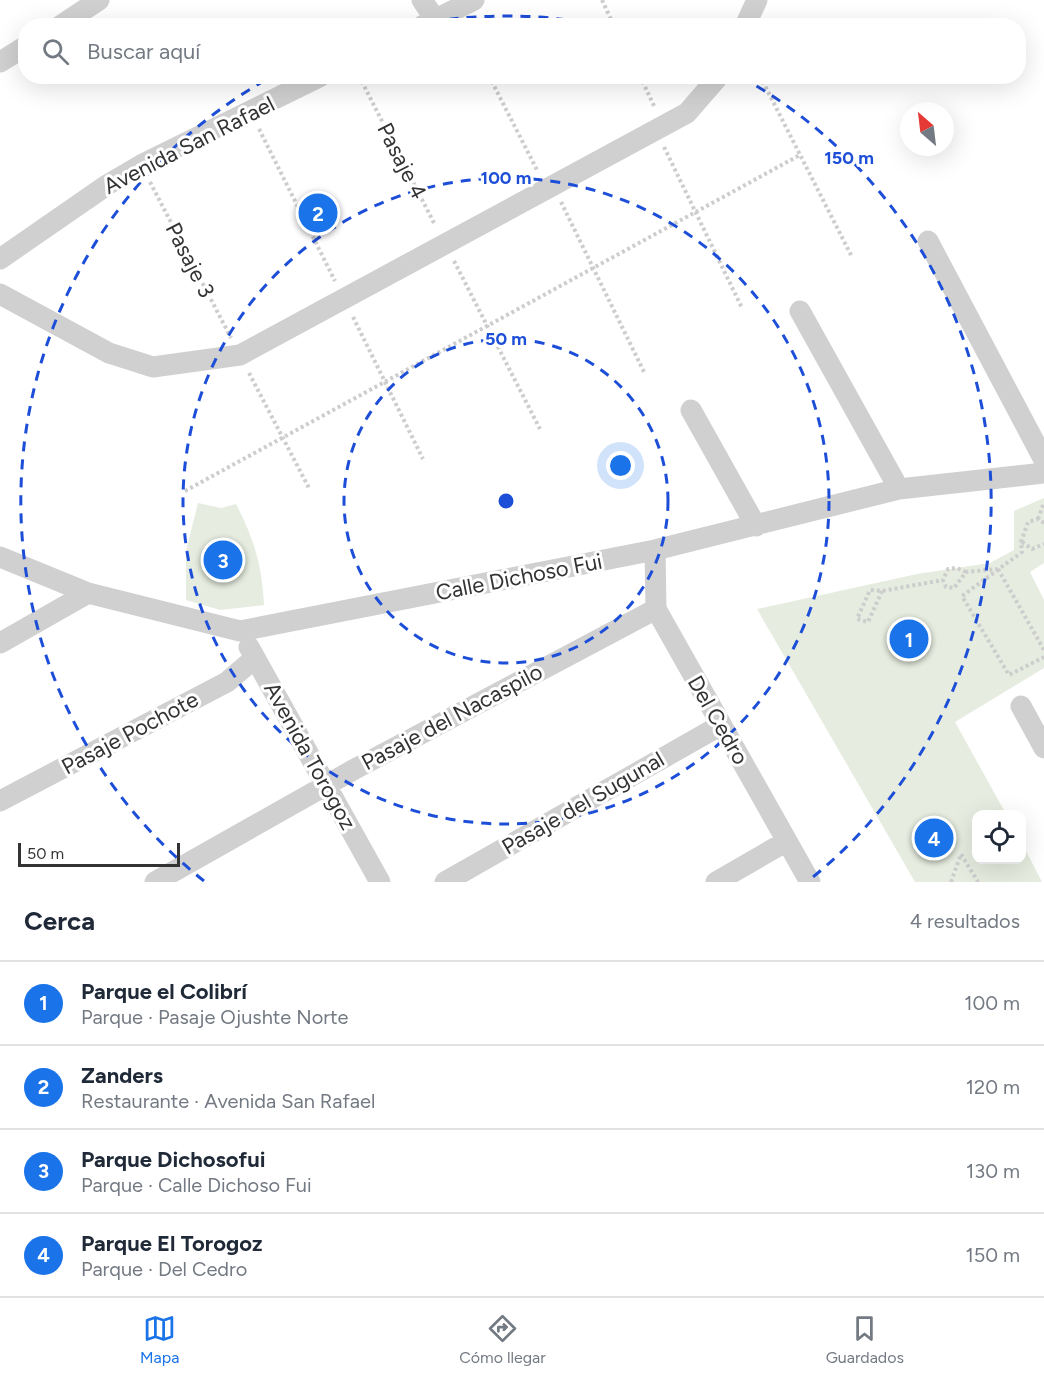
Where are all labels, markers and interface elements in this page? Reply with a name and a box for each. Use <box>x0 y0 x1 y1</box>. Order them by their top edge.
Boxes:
search box <box>18 18 1026 84</box>
icon: search <box>39 35 72 68</box>
text: Buscar aquí <box>87 38 200 65</box>
street label: Avenida San Rafael <box>99 90 279 200</box>
north arrow <box>900 102 954 156</box>
street label: Pasaje 4 <box>371 118 433 204</box>
text: 150 m <box>824 147 874 169</box>
text: 100 m <box>481 167 531 189</box>
pin: 2 <box>298 190 338 236</box>
street label: Pasaje 3 <box>160 218 220 302</box>
text: 50 m <box>485 328 527 350</box>
your location <box>606 451 635 480</box>
centre of rings <box>496 491 516 511</box>
pin: 3 <box>204 538 242 582</box>
street label: Calle Dichoso Fui <box>433 548 605 606</box>
pin: 1 <box>890 616 928 662</box>
street label: Pasaje del Nacaspilo <box>357 658 547 776</box>
street label: Del Cedro <box>682 671 754 769</box>
street label: Avenida Torogoz <box>258 677 362 835</box>
street label: Pasaje Pochote <box>57 686 203 780</box>
street label: Pasaje del Sugunal <box>497 746 669 860</box>
map controls <box>972 810 1026 864</box>
button: locate <box>972 810 1026 864</box>
pin: 4 <box>914 816 954 860</box>
scale bar <box>18 840 180 868</box>
text: 50 m <box>27 844 64 863</box>
text: Cerca <box>24 905 95 937</box>
text: 4 resultados <box>910 909 1020 933</box>
text: Parque el Colibrí <box>81 978 247 1005</box>
text: 1 <box>39 991 48 1015</box>
text: 100 m <box>964 991 1020 1015</box>
text: Parque · Pasaje Ojushte Norte <box>81 1005 348 1029</box>
text: Zanders <box>81 1062 163 1089</box>
text: 2 <box>38 1075 49 1099</box>
text: 120 m <box>966 1075 1020 1099</box>
text: Restaurante · Avenida San Rafael <box>81 1089 375 1113</box>
text: Parque Dichosofui <box>81 1146 266 1173</box>
text: 3 <box>38 1159 49 1183</box>
text: 130 m <box>966 1159 1020 1183</box>
text: Parque · Calle Dichoso Fui <box>81 1173 312 1197</box>
text: Parque El Torogoz <box>81 1230 262 1257</box>
text: 4 <box>37 1243 50 1267</box>
text: 150 m <box>965 1243 1020 1267</box>
text: Parque · Del Cedro <box>81 1257 247 1281</box>
tab: Mapa <box>140 1312 179 1367</box>
tab: Cómo llegar <box>459 1312 546 1367</box>
tab: Guardados <box>826 1312 904 1367</box>

